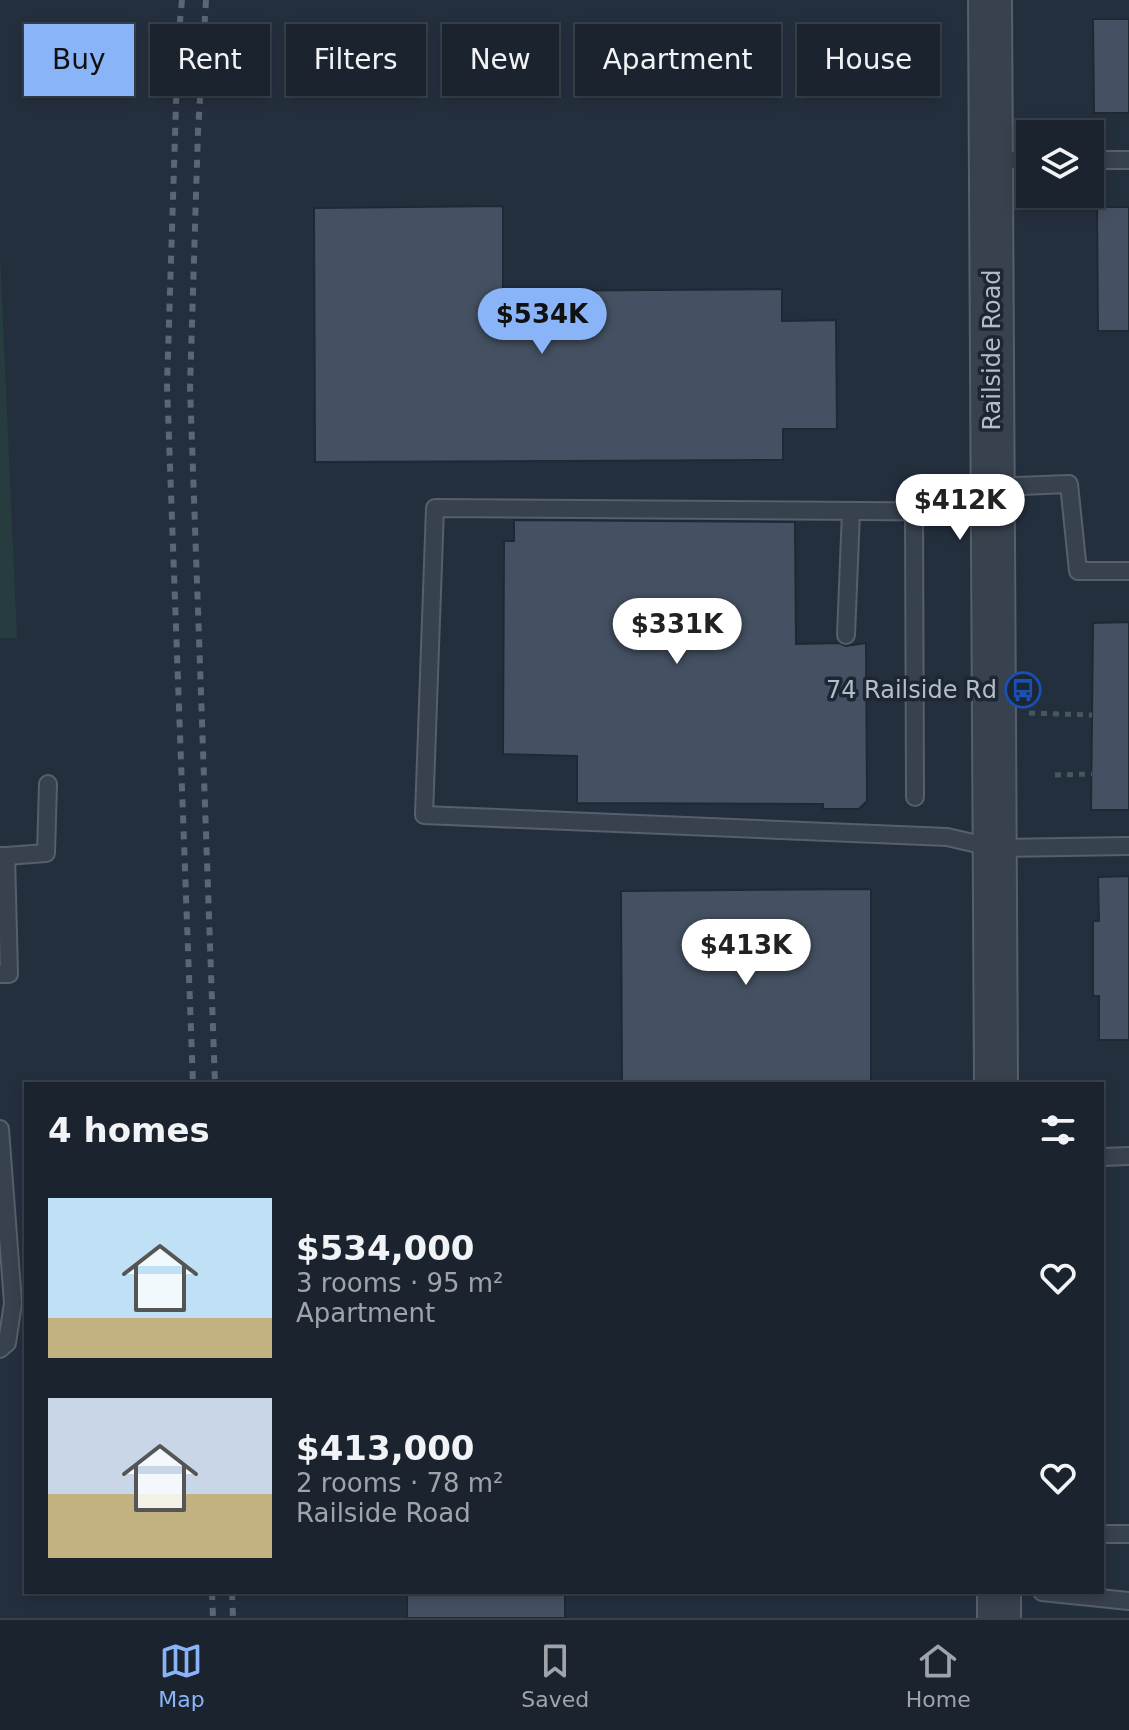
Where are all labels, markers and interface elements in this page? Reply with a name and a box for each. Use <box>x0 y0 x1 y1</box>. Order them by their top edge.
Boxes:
chip: Buy <box>24 24 134 96</box>
chip: Rent <box>150 24 270 96</box>
chip: Filters <box>286 24 426 96</box>
chip: New <box>442 24 559 96</box>
chip: Apartment <box>575 24 781 96</box>
chip: House <box>797 24 940 96</box>
map controls <box>1016 120 1104 208</box>
button: layers <box>1016 120 1104 208</box>
street label: Railside Road <box>978 269 1006 431</box>
pin: $534K <box>486 288 598 356</box>
text: $534K <box>496 299 588 329</box>
pin: $412K <box>904 474 1016 542</box>
text: $412K <box>914 485 1006 515</box>
pin: $331K <box>621 598 733 666</box>
text: $331K <box>631 609 723 639</box>
bus stop icon: 74 Railside Rd <box>1004 671 1042 709</box>
place label: 74 Railside Rd <box>826 676 997 704</box>
pin: $413K <box>690 919 802 987</box>
text: $413K <box>700 930 792 960</box>
icon: filters <box>1036 1108 1080 1152</box>
text: 4 homes <box>48 1110 210 1150</box>
text: $534,000 <box>296 1228 475 1268</box>
icon: home <box>112 1230 208 1326</box>
icon: heart <box>1036 1256 1080 1300</box>
text: 3 rooms · 95 m² <box>296 1268 504 1298</box>
text: Apartment <box>296 1298 435 1328</box>
text: $413,000 <box>296 1428 475 1468</box>
icon: home <box>112 1430 208 1526</box>
icon: heart <box>1036 1456 1080 1500</box>
text: 2 rooms · 78 m² <box>296 1468 504 1498</box>
text: Railside Road <box>296 1498 471 1528</box>
tab: Map <box>158 1639 205 1712</box>
tab: Saved <box>521 1639 589 1712</box>
tab: Home <box>906 1639 971 1712</box>

